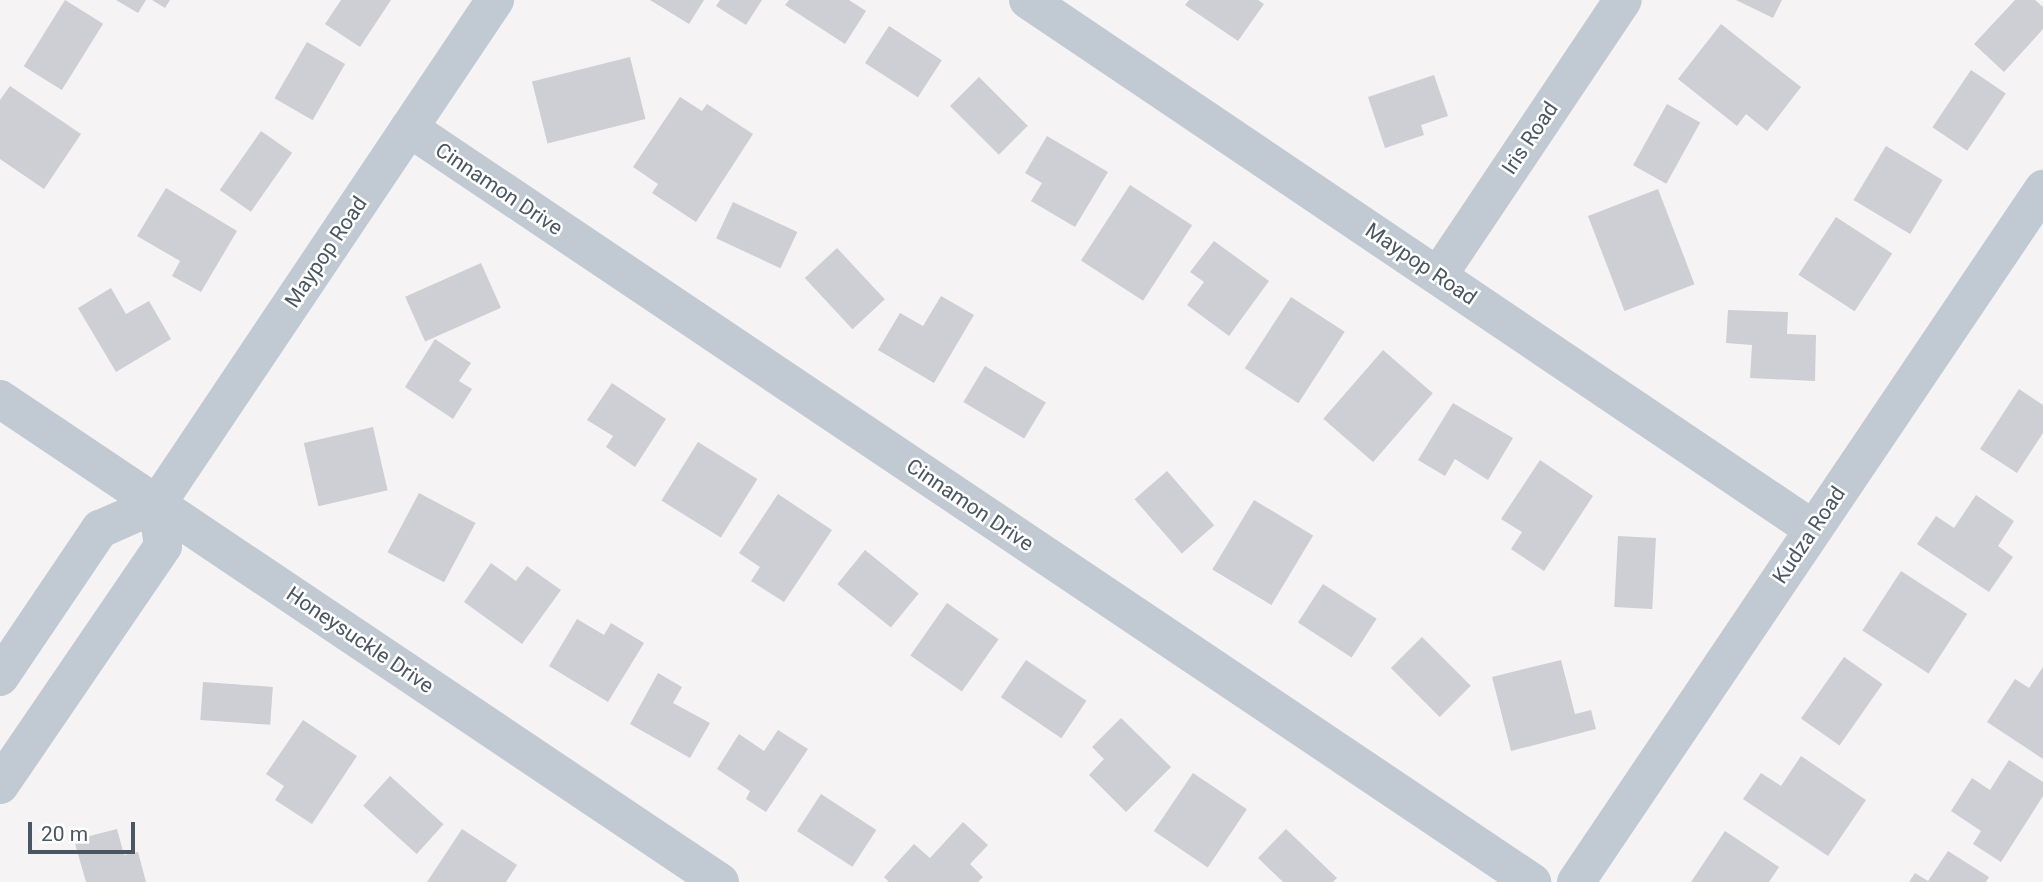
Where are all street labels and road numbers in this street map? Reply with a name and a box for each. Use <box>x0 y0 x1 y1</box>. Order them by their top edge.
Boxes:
street label: Iris Road <box>1497 97 1563 179</box>
street label: Cinnamon Drive <box>431 137 567 241</box>
street label: Maypop Road <box>280 192 372 312</box>
street label: Maypop Road <box>1361 218 1481 310</box>
street label: Cinnamon Drive <box>902 453 1038 557</box>
street label: Kudza Road <box>1767 482 1851 588</box>
street label: Honeysuckle Drive <box>282 581 438 699</box>

